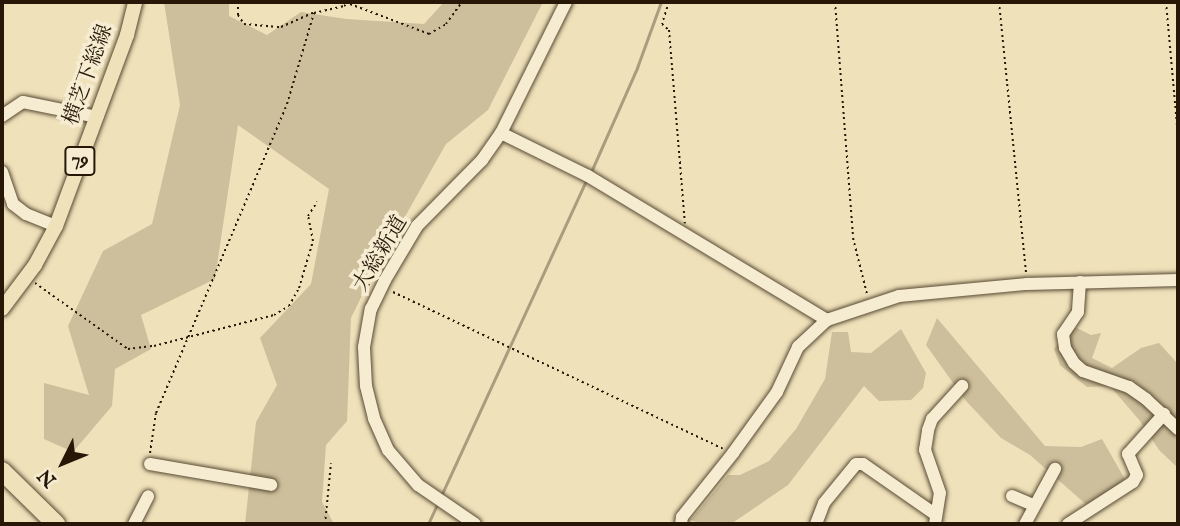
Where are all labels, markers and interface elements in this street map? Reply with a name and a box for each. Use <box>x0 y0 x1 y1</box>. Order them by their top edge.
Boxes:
street label: 横芝下総線 <box>59 21 119 129</box>
road number: 79 <box>64 146 96 176</box>
street label: 大総新道 <box>349 212 413 296</box>
north arrow <box>28 428 98 498</box>
text: N <box>33 463 62 492</box>

